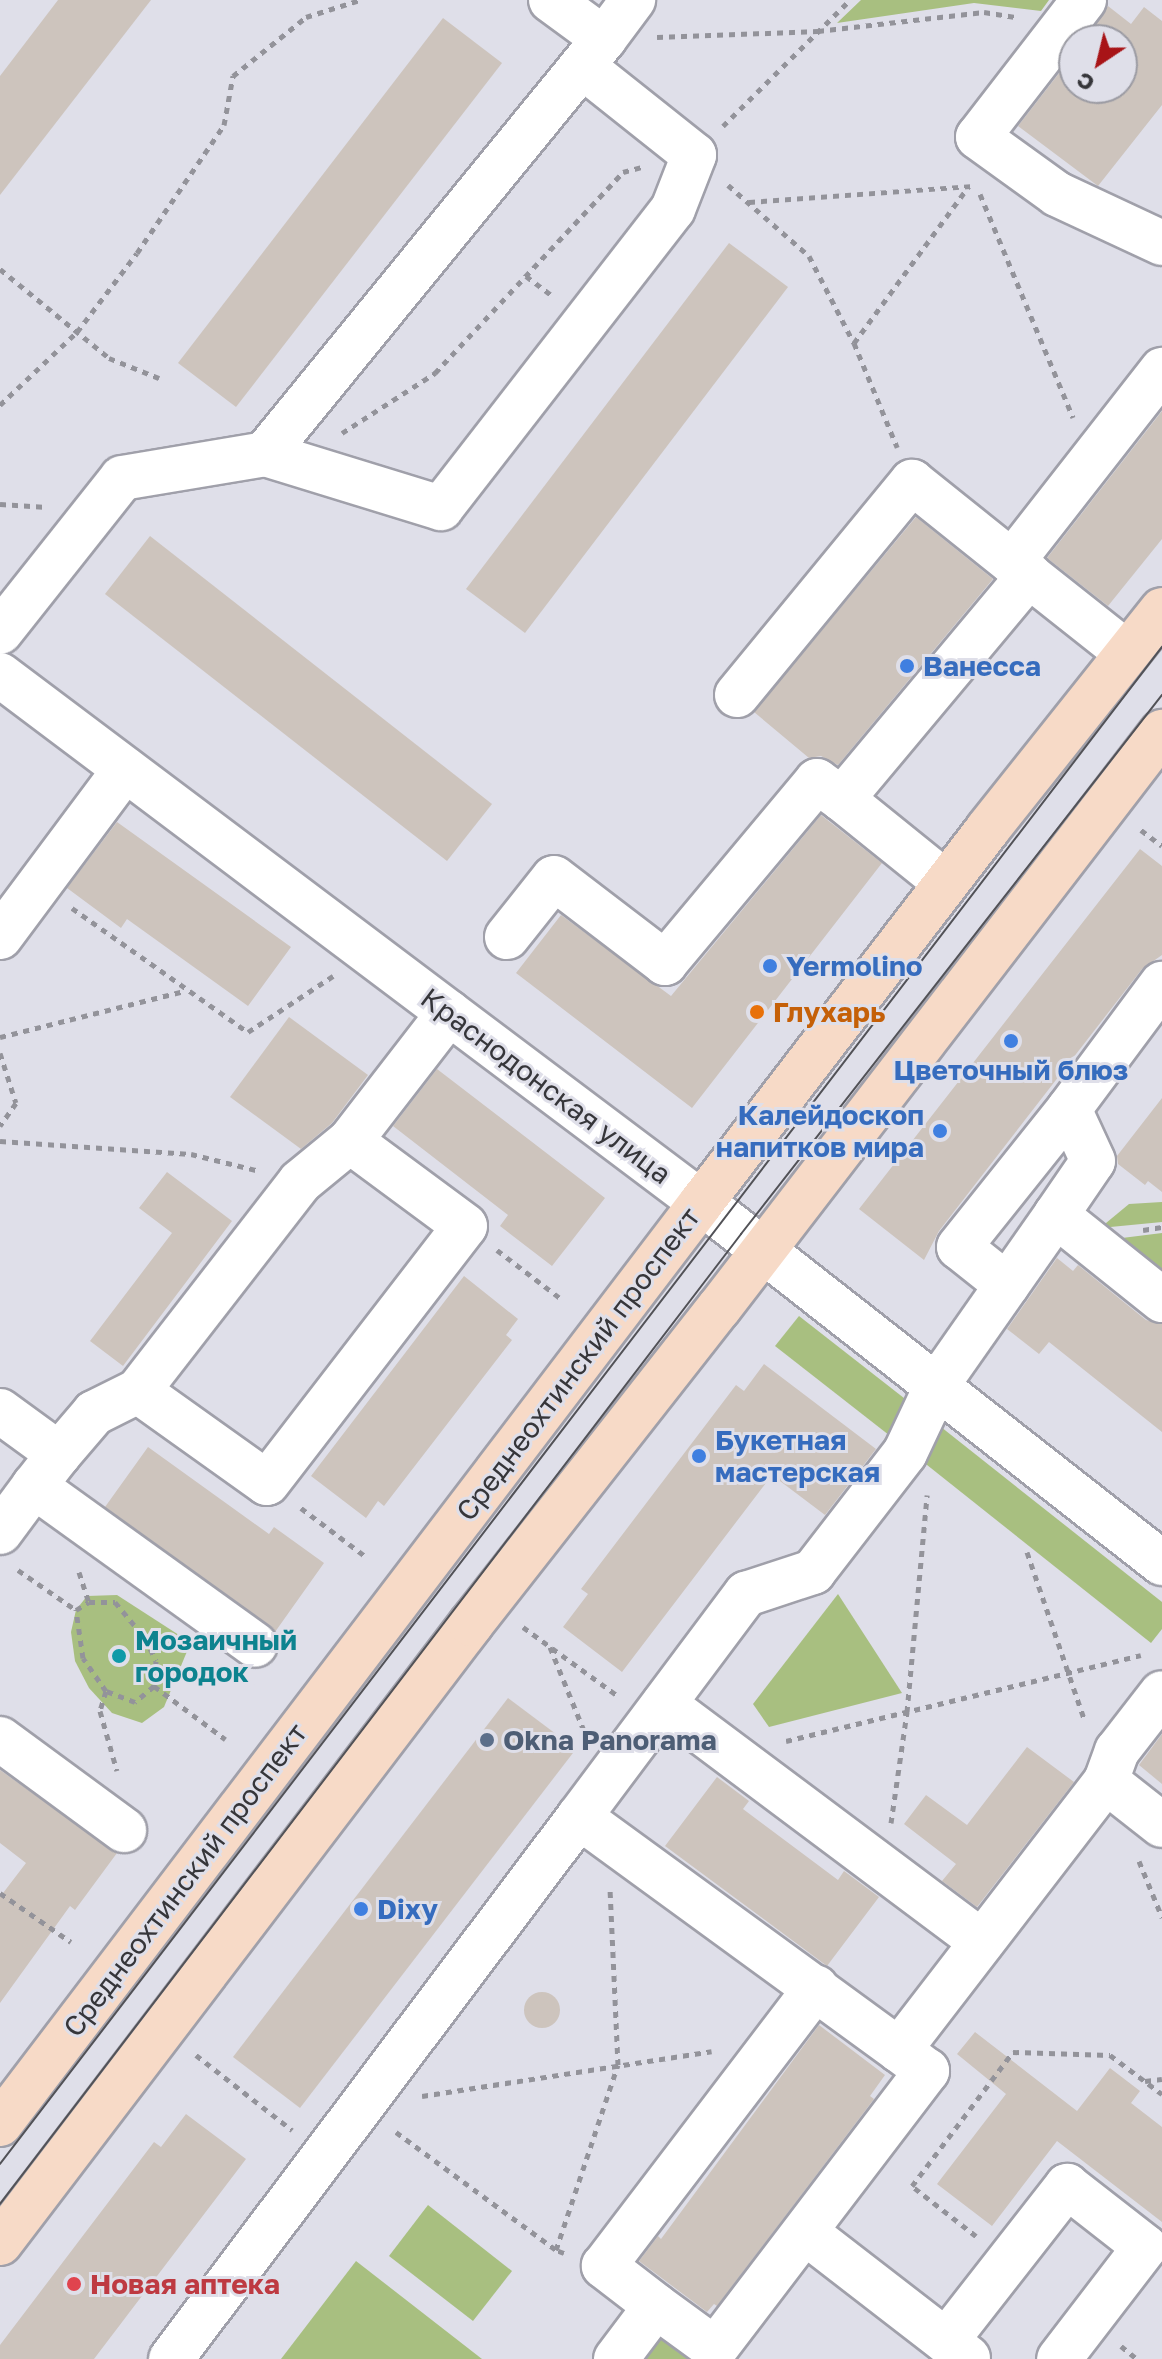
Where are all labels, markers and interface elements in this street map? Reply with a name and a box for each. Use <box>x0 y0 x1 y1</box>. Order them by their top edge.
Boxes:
north arrow <box>1058 24 1138 104</box>
text: С <box>1071 67 1099 98</box>
place label: Ванесса <box>923 649 1041 683</box>
marker: Ванесса <box>898 657 916 675</box>
place label: Yermolino <box>786 949 923 983</box>
marker: Yermolino <box>761 957 779 975</box>
street label: Краснодонская улица <box>414 981 678 1191</box>
place label: Глухарь <box>773 995 885 1029</box>
marker: Глухарь <box>748 1003 766 1021</box>
marker: Цветочный блюз <box>1002 1032 1020 1050</box>
place label: Цветочный блюз <box>894 1053 1128 1087</box>
place label: Калейдоскоп напитков мира <box>716 1098 924 1164</box>
marker: Калейдоскоп напитков мира <box>931 1122 949 1140</box>
street label: Среднеохтинский проспект <box>449 1201 707 1527</box>
place label: Букетная мастерская <box>715 1423 880 1489</box>
marker: Букетная мастерская <box>690 1447 708 1465</box>
place label: Мозаичный городок <box>135 1623 297 1689</box>
marker: Мозаичный городок <box>110 1647 128 1665</box>
street label: Среднеохтинский проспект <box>56 1717 314 2043</box>
place label: Okna Panorama <box>503 1723 717 1757</box>
marker: Okna Panorama <box>478 1731 496 1749</box>
place label: Dixy <box>377 1892 438 1926</box>
marker: Dixy <box>352 1900 370 1918</box>
place label: Новая аптека <box>90 2267 280 2301</box>
marker: Новая аптека <box>65 2275 83 2293</box>

